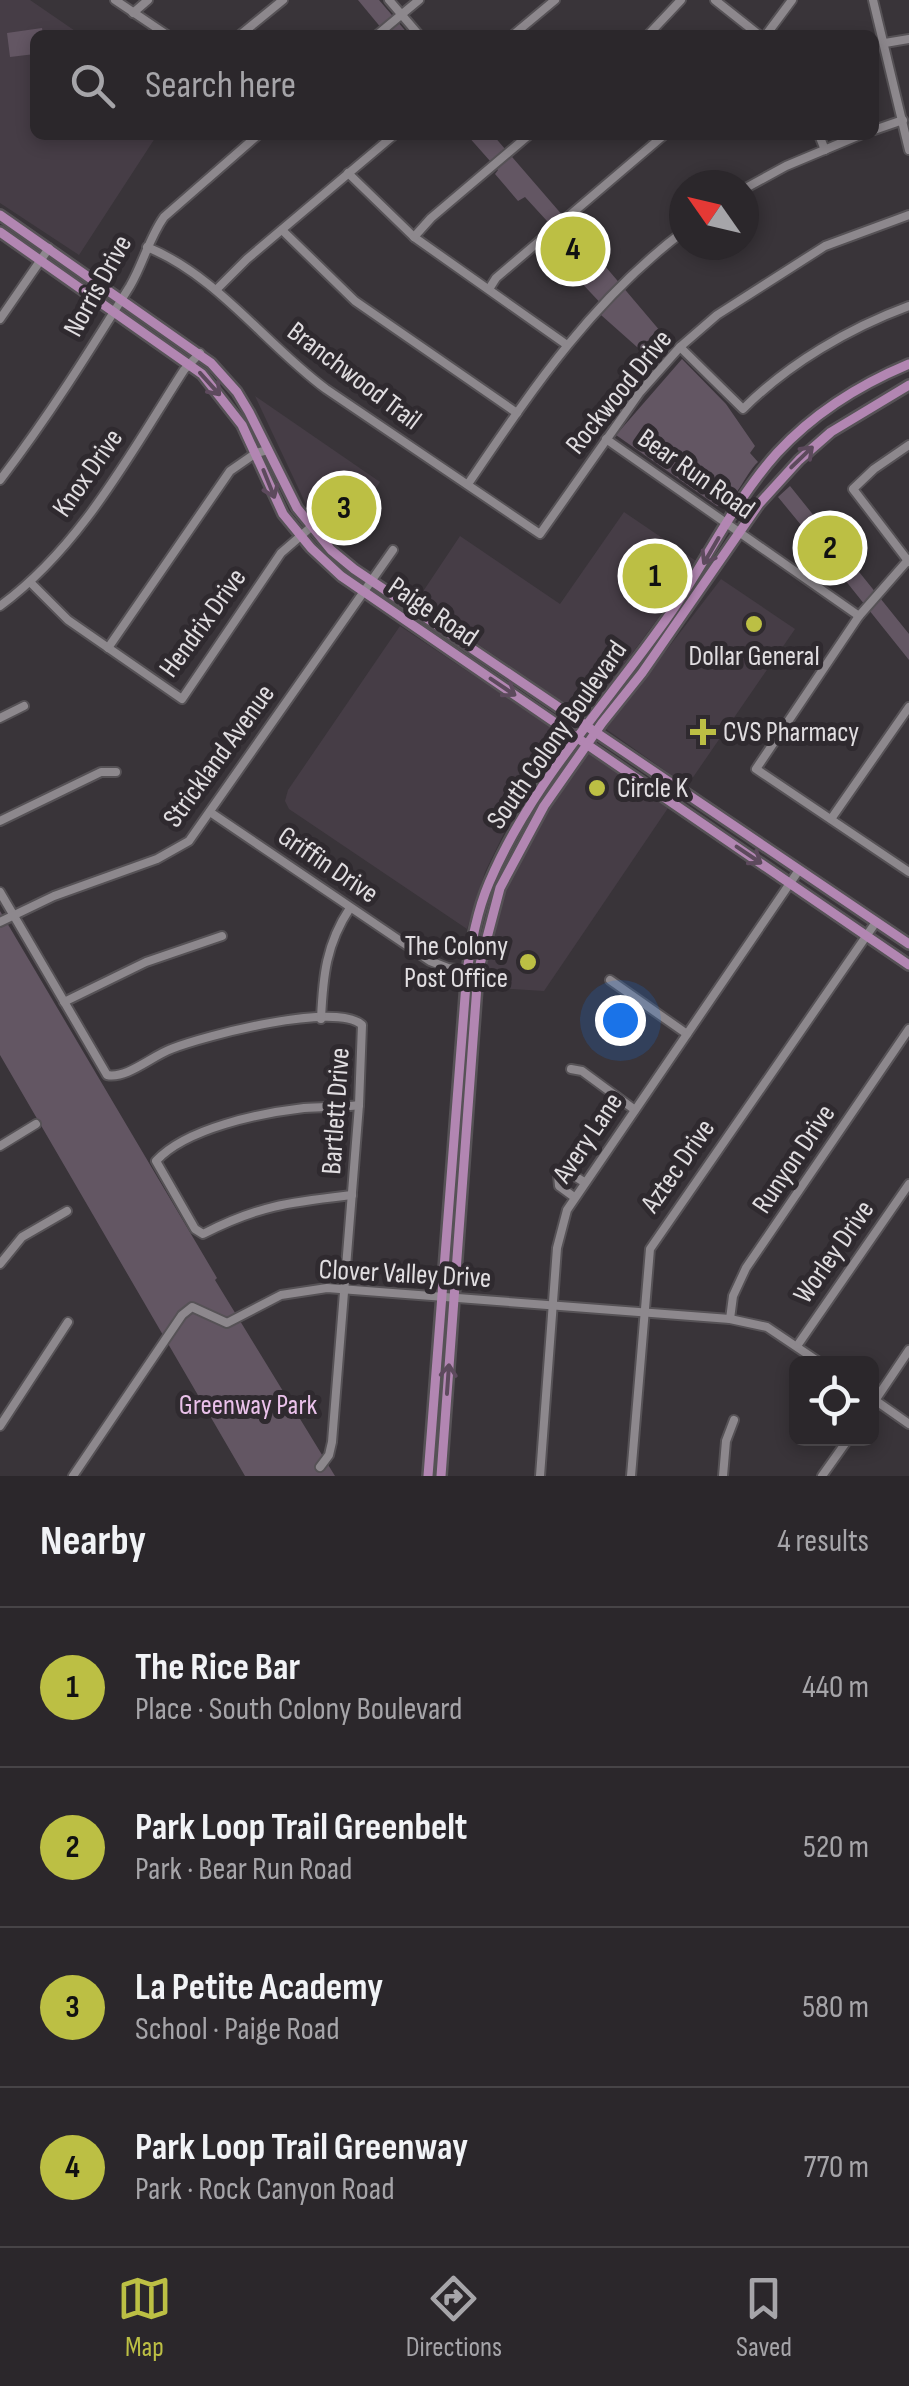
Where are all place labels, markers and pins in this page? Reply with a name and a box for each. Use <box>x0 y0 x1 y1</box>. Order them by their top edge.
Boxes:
pin: 4 <box>540 212 606 286</box>
pin: 3 <box>312 470 376 546</box>
pin: 2 <box>798 510 862 586</box>
pin: 1 <box>622 538 688 614</box>
marker: Dollar General <box>743 613 765 635</box>
place label: Dollar General <box>688 640 820 673</box>
place label: CVS Pharmacy <box>723 716 859 749</box>
marker: CVS Pharmacy <box>692 721 714 743</box>
place label: Circle K <box>617 772 688 805</box>
marker: Circle K <box>586 777 608 799</box>
place label: The Colony Post Office <box>404 930 508 995</box>
marker: The Colony Post Office <box>517 951 539 973</box>

